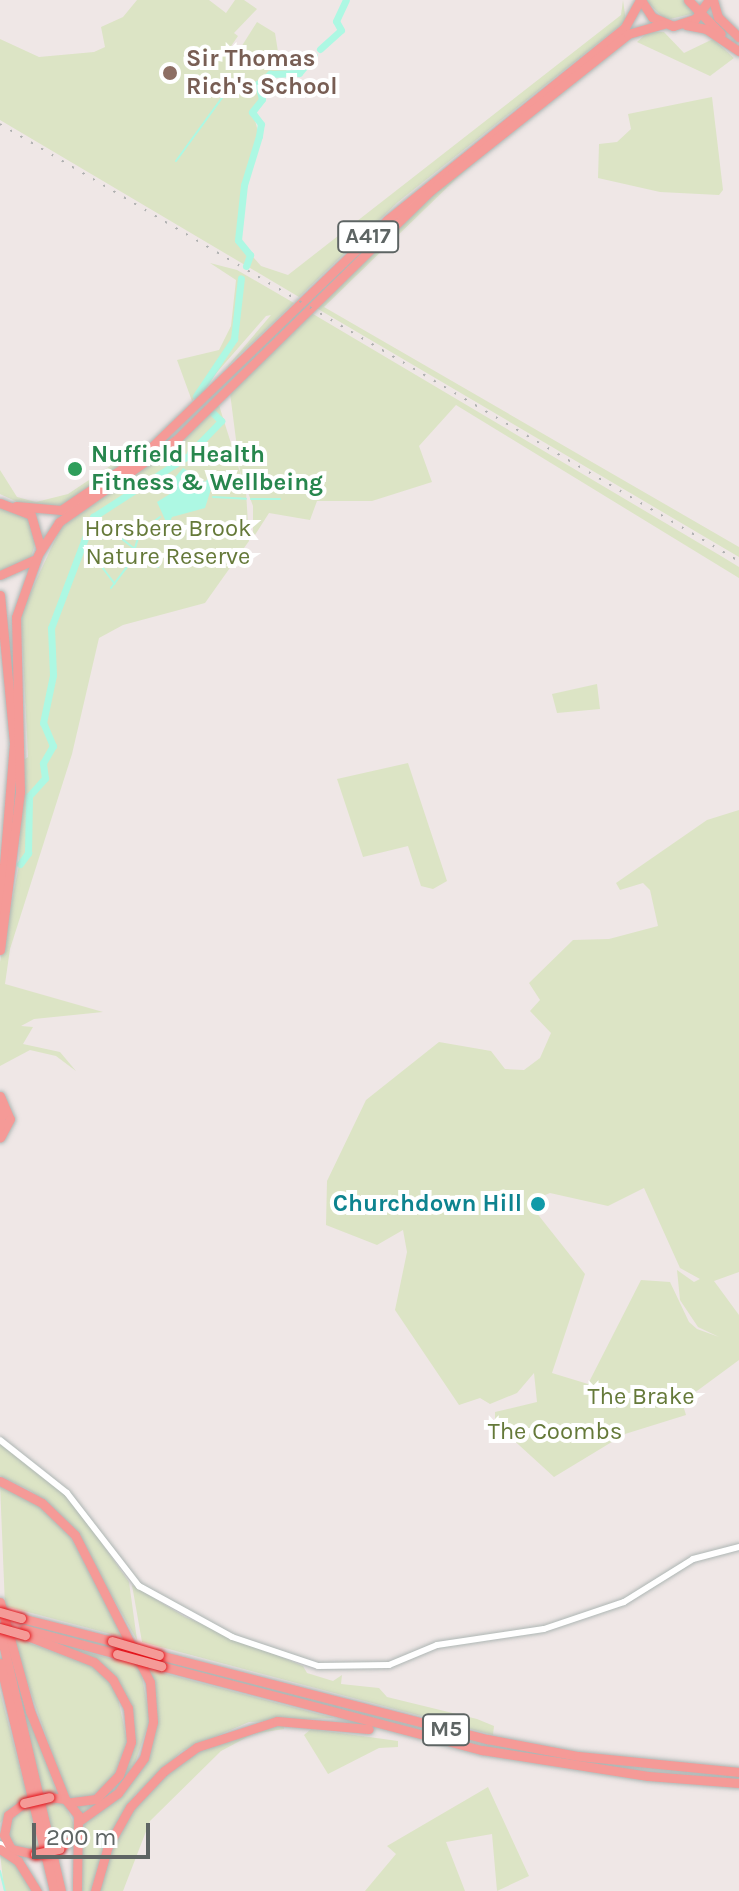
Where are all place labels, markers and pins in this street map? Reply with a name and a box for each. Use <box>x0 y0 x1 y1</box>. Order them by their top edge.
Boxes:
place label: Sir Thomas Rich's School <box>186 45 337 101</box>
marker: Sir Thomas Rich's School <box>161 64 179 82</box>
place label: Nuffield Health Fitness & Wellbeing <box>91 441 323 497</box>
marker: Nuffield Health Fitness & Wellbeing <box>66 460 84 478</box>
place label: Churchdown Hill <box>333 1190 522 1218</box>
marker: Churchdown Hill <box>529 1195 547 1213</box>

